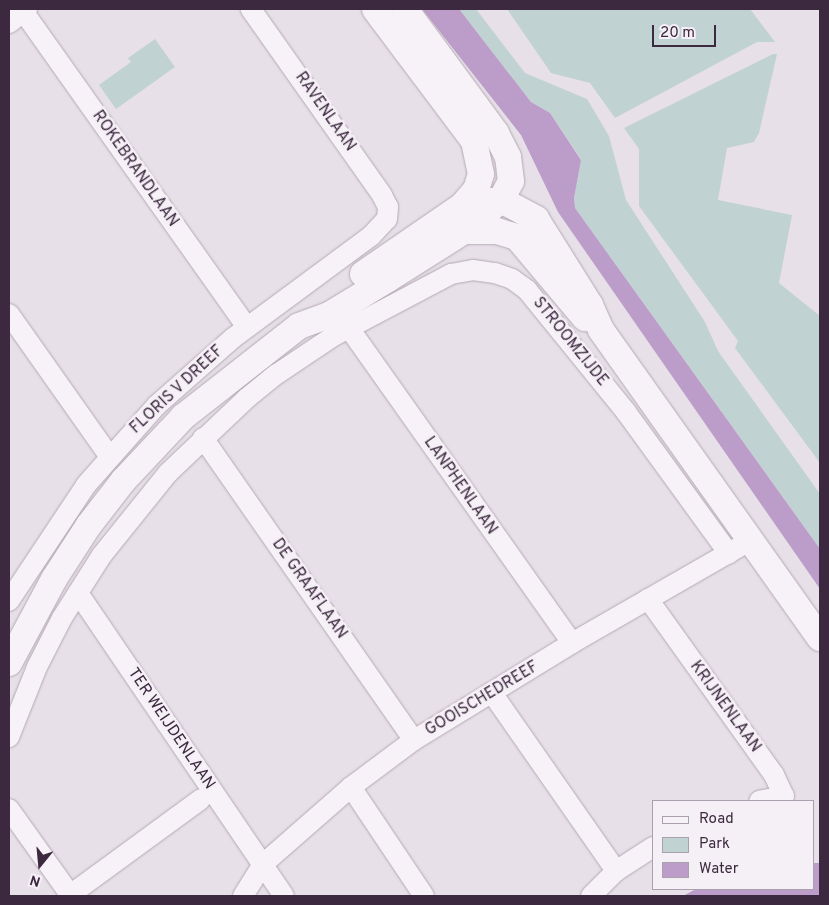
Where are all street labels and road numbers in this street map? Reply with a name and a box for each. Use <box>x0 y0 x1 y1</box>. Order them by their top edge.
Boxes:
street label: RAVENLAAN <box>291 69 359 155</box>
street label: ROKEBRANDLAAN <box>88 107 182 231</box>
street label: STROOMZIJDE <box>528 294 612 390</box>
street label: FLORIS V DREEF <box>126 341 228 439</box>
street label: LANPHENLAAN <box>419 433 501 539</box>
street label: DE GRAAFLAAN <box>267 535 351 643</box>
street label: GOOISCHEDREEF <box>422 658 542 740</box>
street label: KRIJNENLAAN <box>685 658 765 756</box>
street label: TER WEIJDENLAAN <box>123 664 219 794</box>

